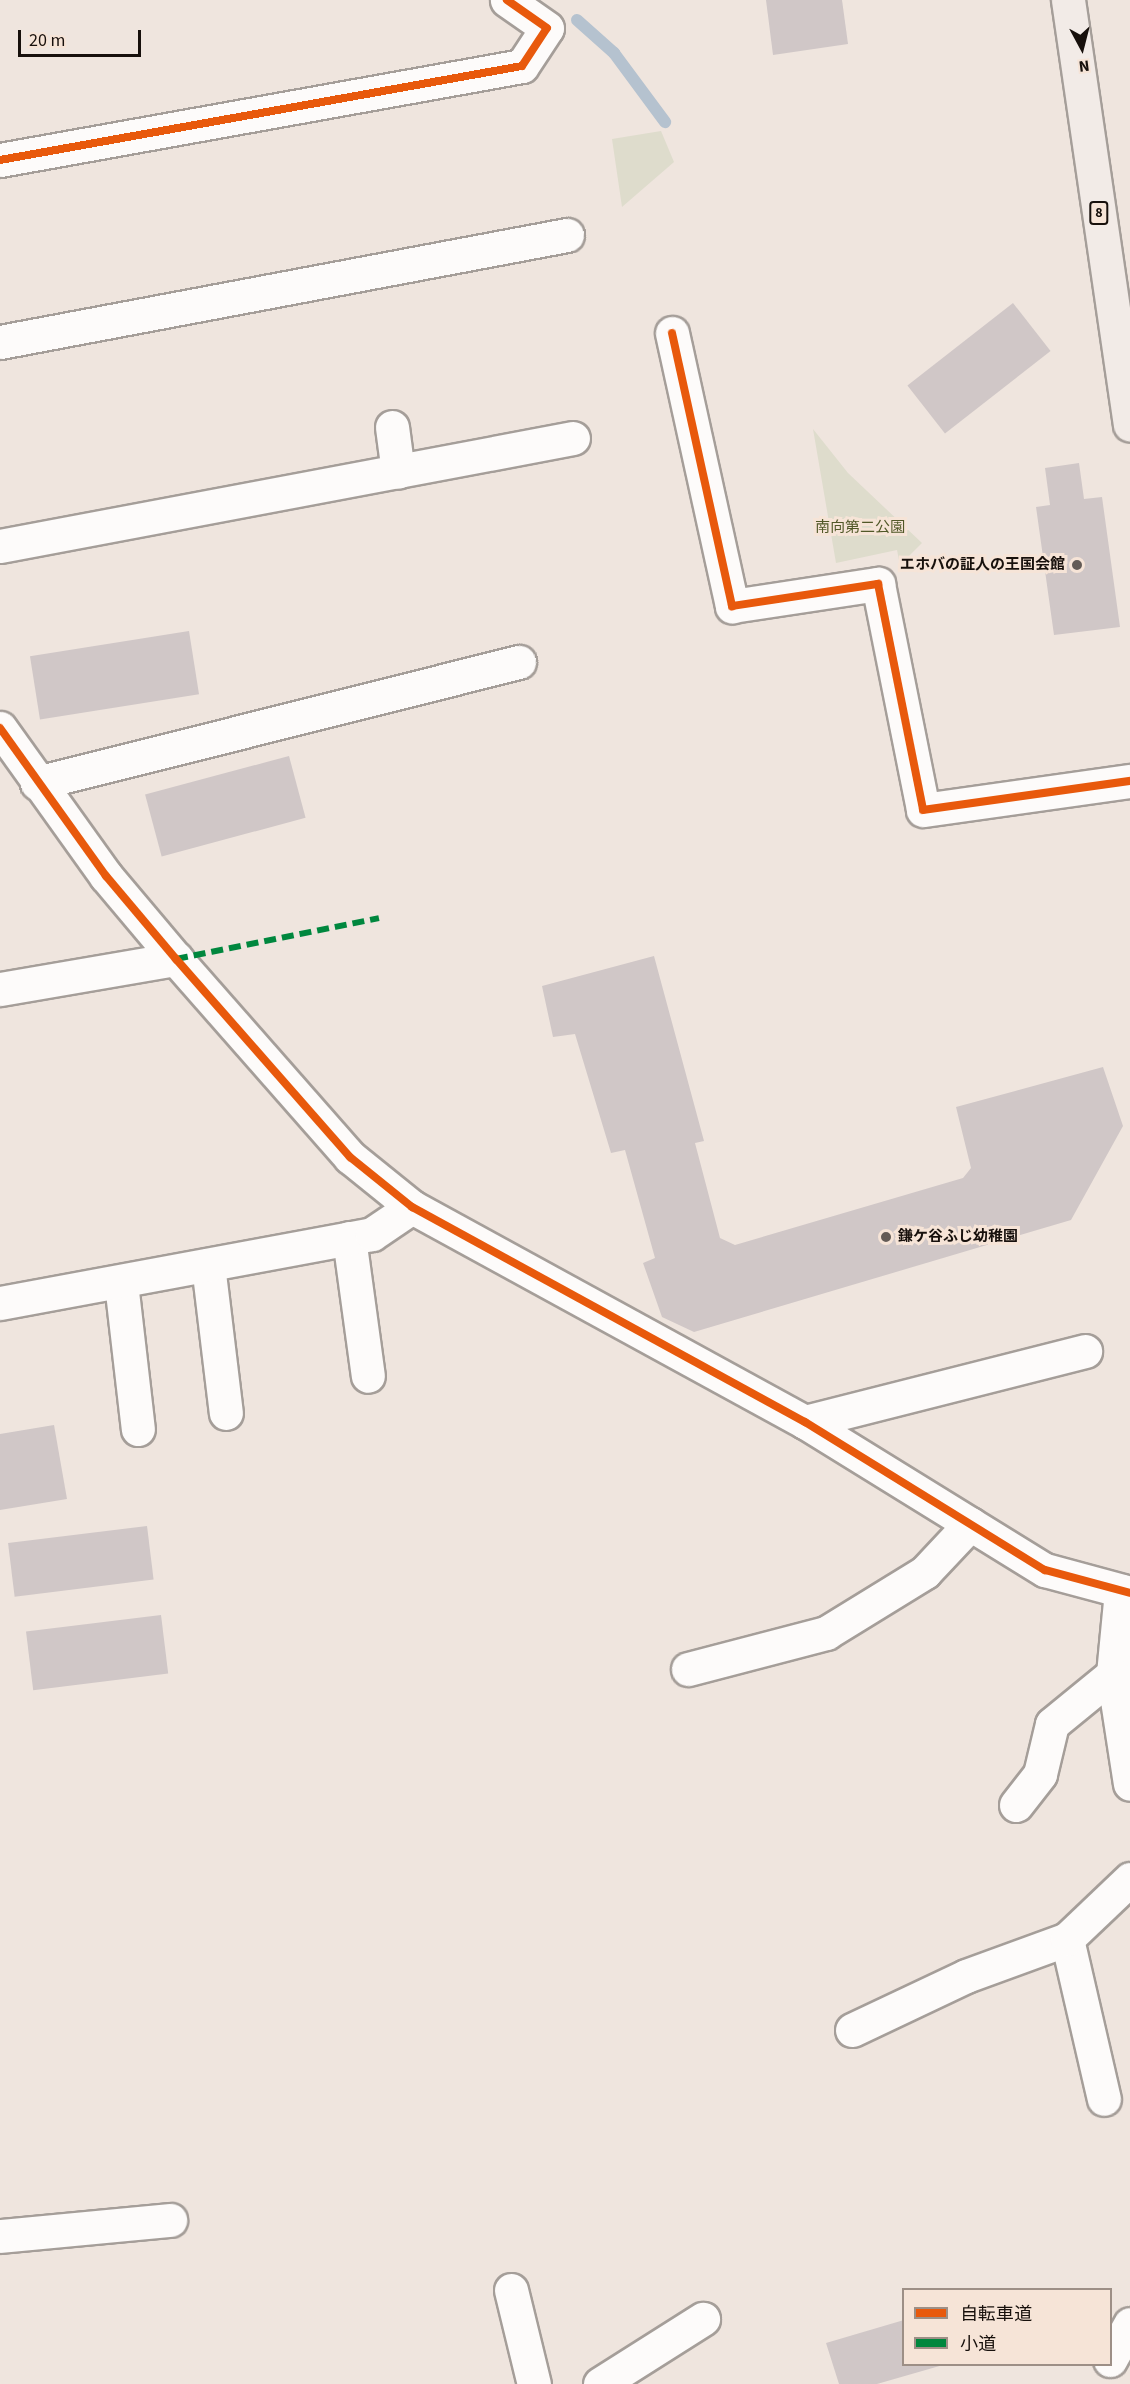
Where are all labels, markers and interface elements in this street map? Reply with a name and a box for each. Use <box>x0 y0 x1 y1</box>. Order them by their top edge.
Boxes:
scale bar <box>21 18 144 56</box>
north arrow <box>1052 18 1112 78</box>
text: 20 m <box>29 28 65 53</box>
text: N <box>1078 54 1091 77</box>
road number: 8 <box>1088 202 1110 224</box>
park label: 南向第二公園 <box>815 519 905 537</box>
place label: エホバの証人の王国会館 <box>900 556 1065 574</box>
marker: エホバの証人の王国会館 <box>1070 558 1084 572</box>
place label: 鎌ケ谷ふじ幼稚園 <box>898 1228 1018 1246</box>
marker: 鎌ケ谷ふじ幼稚園 <box>879 1230 893 1244</box>
legend <box>902 2288 1112 2366</box>
text: 自転車道 <box>960 2302 1032 2327</box>
text: 小道 <box>960 2332 996 2357</box>

